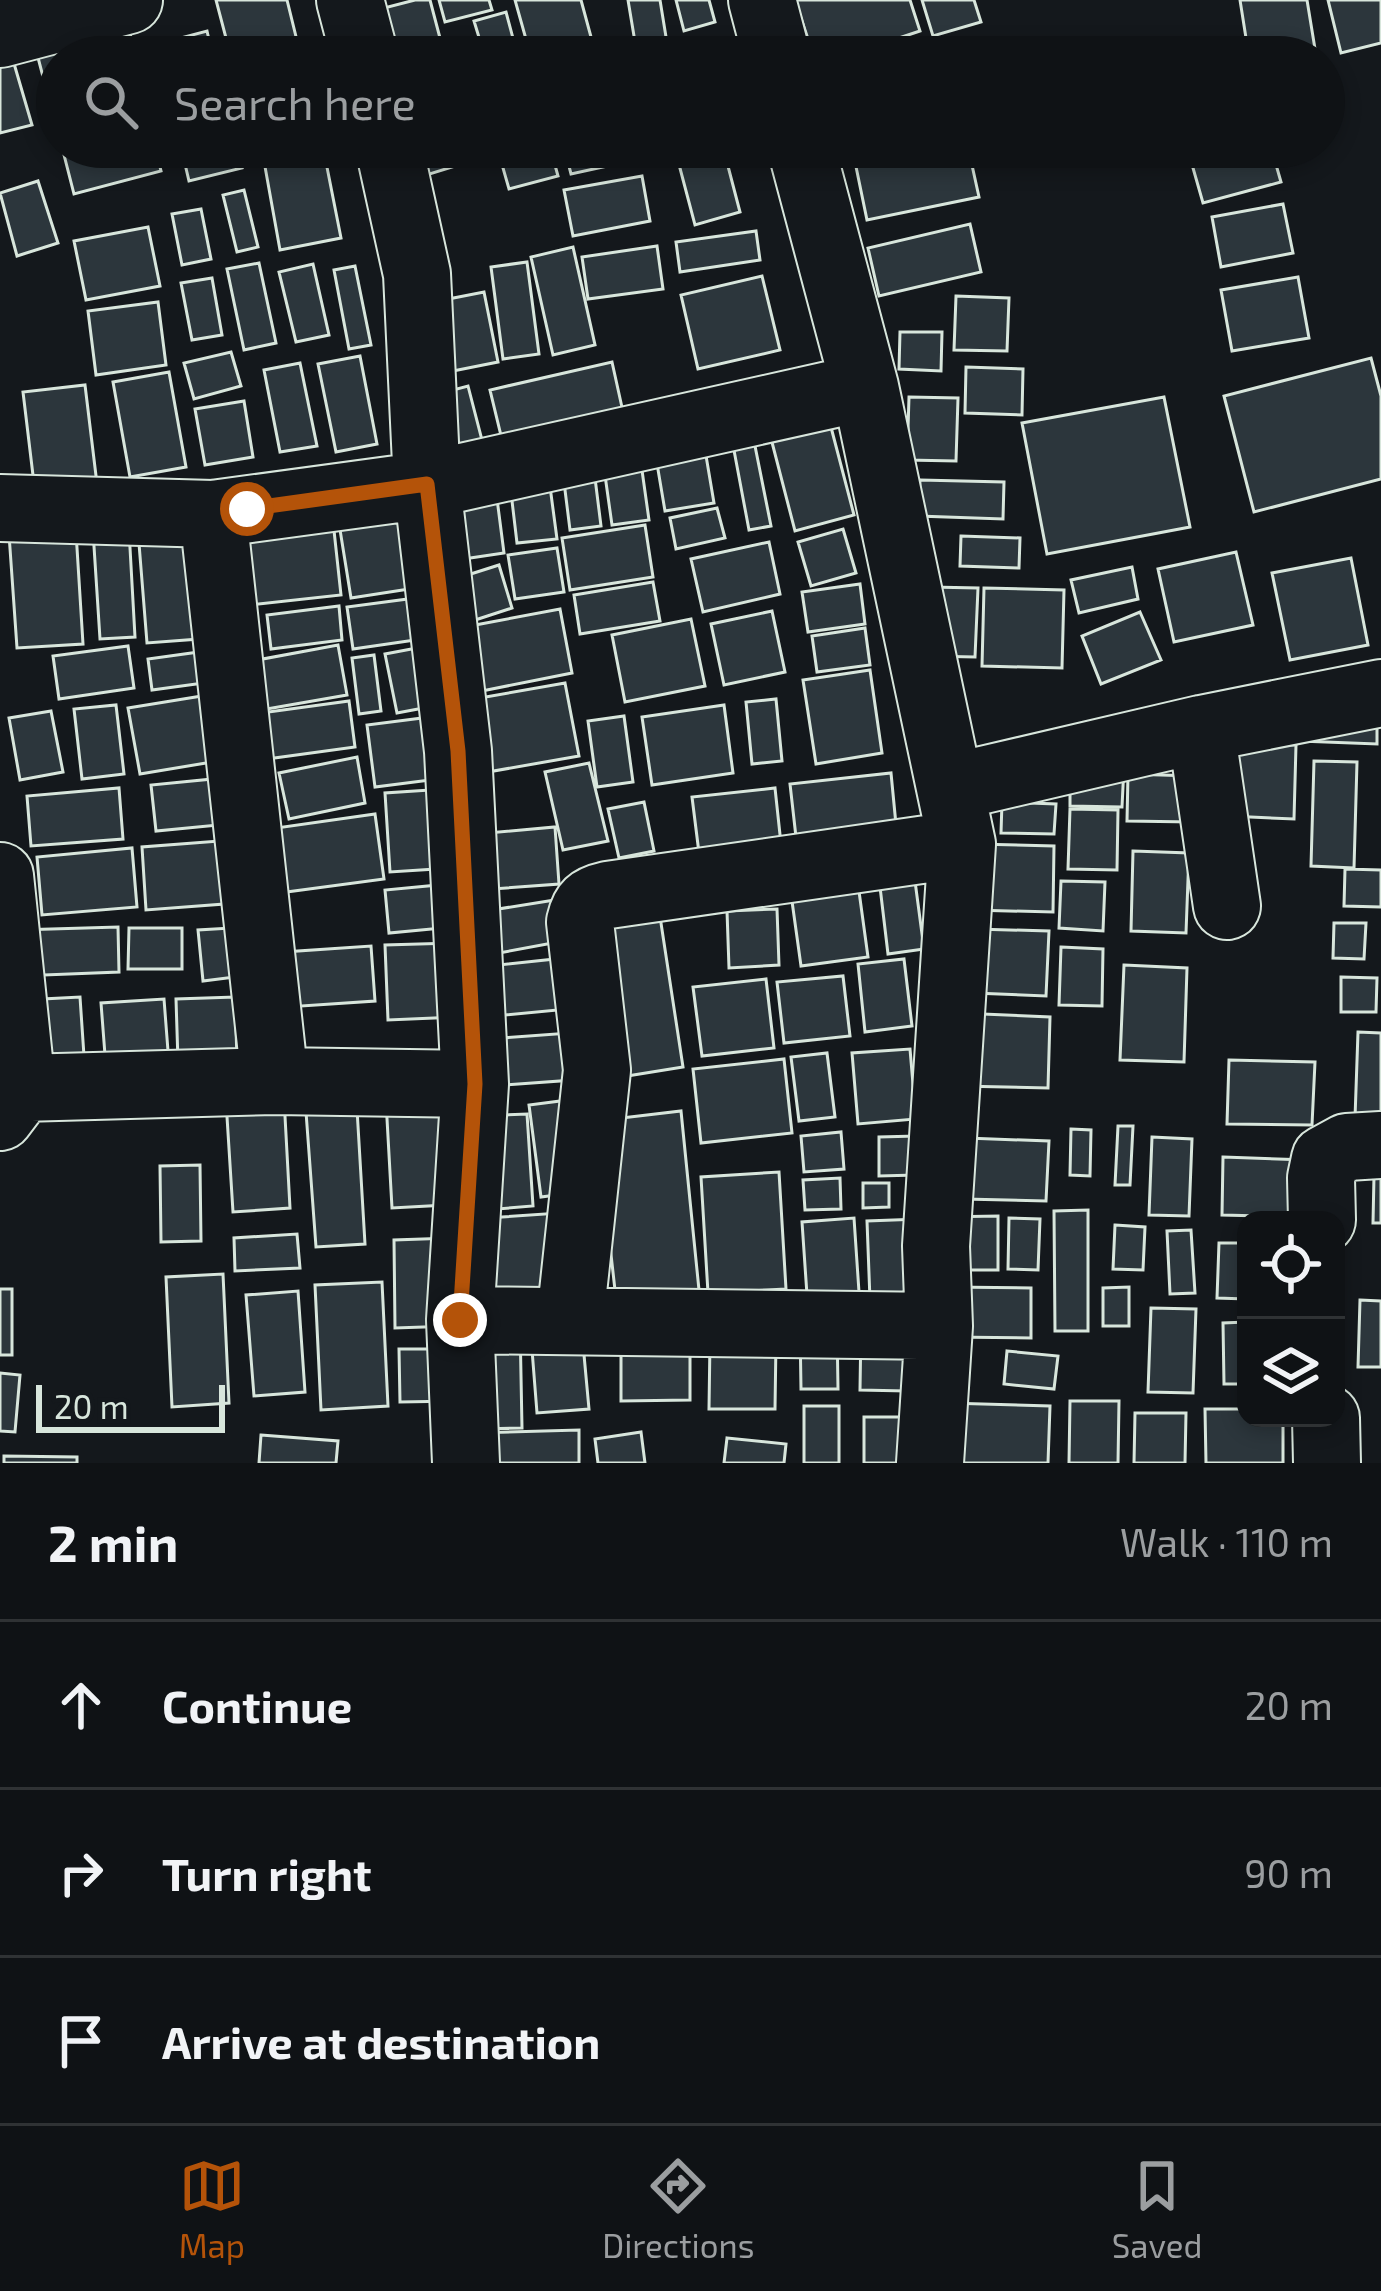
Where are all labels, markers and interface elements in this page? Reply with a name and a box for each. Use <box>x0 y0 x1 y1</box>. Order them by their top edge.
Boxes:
search box <box>36 36 1345 168</box>
icon: search <box>78 69 144 135</box>
text: Search here <box>174 75 416 129</box>
route start <box>220 482 274 536</box>
map controls <box>1237 1211 1345 1427</box>
button: locate <box>1237 1211 1345 1319</box>
route end <box>433 1293 487 1347</box>
button: layers <box>1237 1319 1345 1427</box>
scale bar <box>36 1379 225 1432</box>
text: 20 m <box>54 1386 129 1426</box>
text: 2 min <box>48 1511 178 1572</box>
text: Walk · 110 m <box>1120 1518 1333 1565</box>
icon: ahead <box>48 1672 114 1738</box>
text: Continue <box>162 1678 352 1732</box>
text: 20 m <box>1245 1681 1333 1728</box>
icon: right <box>48 1840 114 1906</box>
text: Turn right <box>162 1846 371 1900</box>
text: 90 m <box>1244 1849 1333 1896</box>
icon: arrive <box>48 2008 114 2074</box>
text: Arrive at destination <box>162 2014 600 2068</box>
tab: Map <box>179 2153 245 2265</box>
tab: Directions <box>602 2153 754 2265</box>
tab: Saved <box>1112 2153 1202 2265</box>

